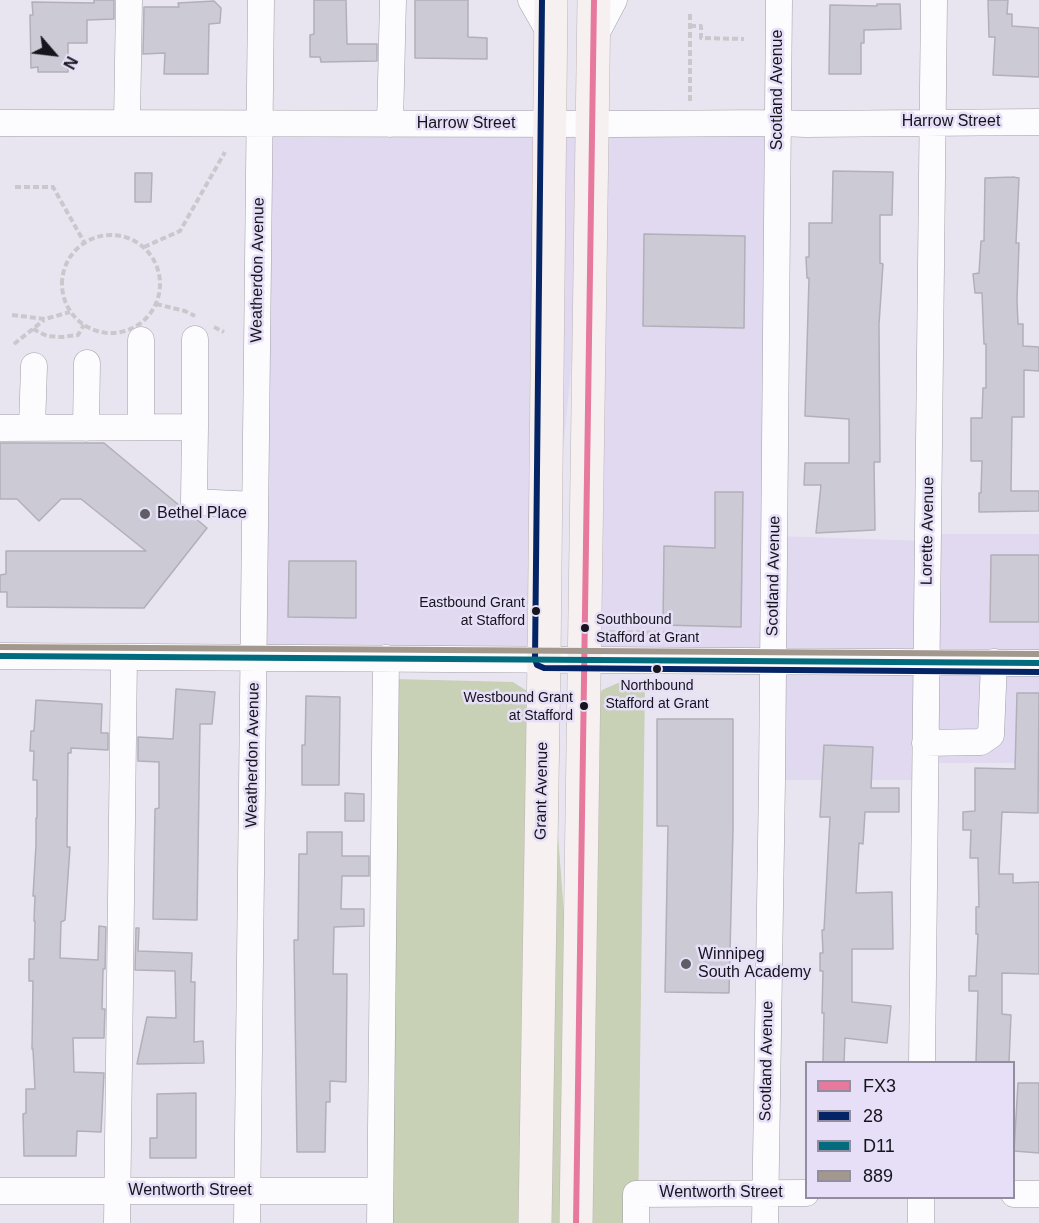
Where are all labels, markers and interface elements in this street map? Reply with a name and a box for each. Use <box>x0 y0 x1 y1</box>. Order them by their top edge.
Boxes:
north arrow <box>24 24 84 84</box>
street label: Scotland Avenue <box>768 30 788 150</box>
text: N <box>60 54 81 72</box>
street label: Harrow Street <box>902 112 1000 132</box>
street label: Harrow Street <box>417 114 515 134</box>
street label: Weatherdon Avenue <box>247 197 269 343</box>
street label: Lorette Avenue <box>917 477 939 585</box>
place label: Bethel Place <box>157 504 247 524</box>
marker: Bethel Place <box>138 507 152 521</box>
street label: Scotland Avenue <box>763 515 785 637</box>
place label: Eastbound Grant at Stafford <box>419 595 525 628</box>
marker: Eastbound Grant at Stafford <box>530 605 542 617</box>
place label: Southbound Stafford at Grant <box>596 612 699 644</box>
marker: Southbound Stafford at Grant <box>579 622 591 634</box>
marker: Northbound Stafford at Grant <box>651 663 663 675</box>
place label: Northbound Stafford at Grant <box>605 678 709 710</box>
street label: Weatherdon Avenue <box>242 682 264 828</box>
place label: Westbound Grant at Stafford <box>464 690 573 722</box>
marker: Westbound Grant at Stafford <box>578 700 590 712</box>
street label: Grant Avenue <box>532 742 552 840</box>
place label: Winnipeg South Academy <box>698 945 811 983</box>
marker: Winnipeg South Academy <box>679 957 693 971</box>
street label: Scotland Avenue <box>756 1000 778 1122</box>
legend <box>805 1061 1015 1199</box>
text: FX3 <box>863 1076 896 1096</box>
text: 28 <box>863 1106 883 1126</box>
text: D11 <box>863 1136 895 1156</box>
text: 889 <box>863 1166 893 1186</box>
street label: Wentworth Street <box>128 1181 252 1201</box>
street label: Wentworth Street <box>659 1183 783 1203</box>

